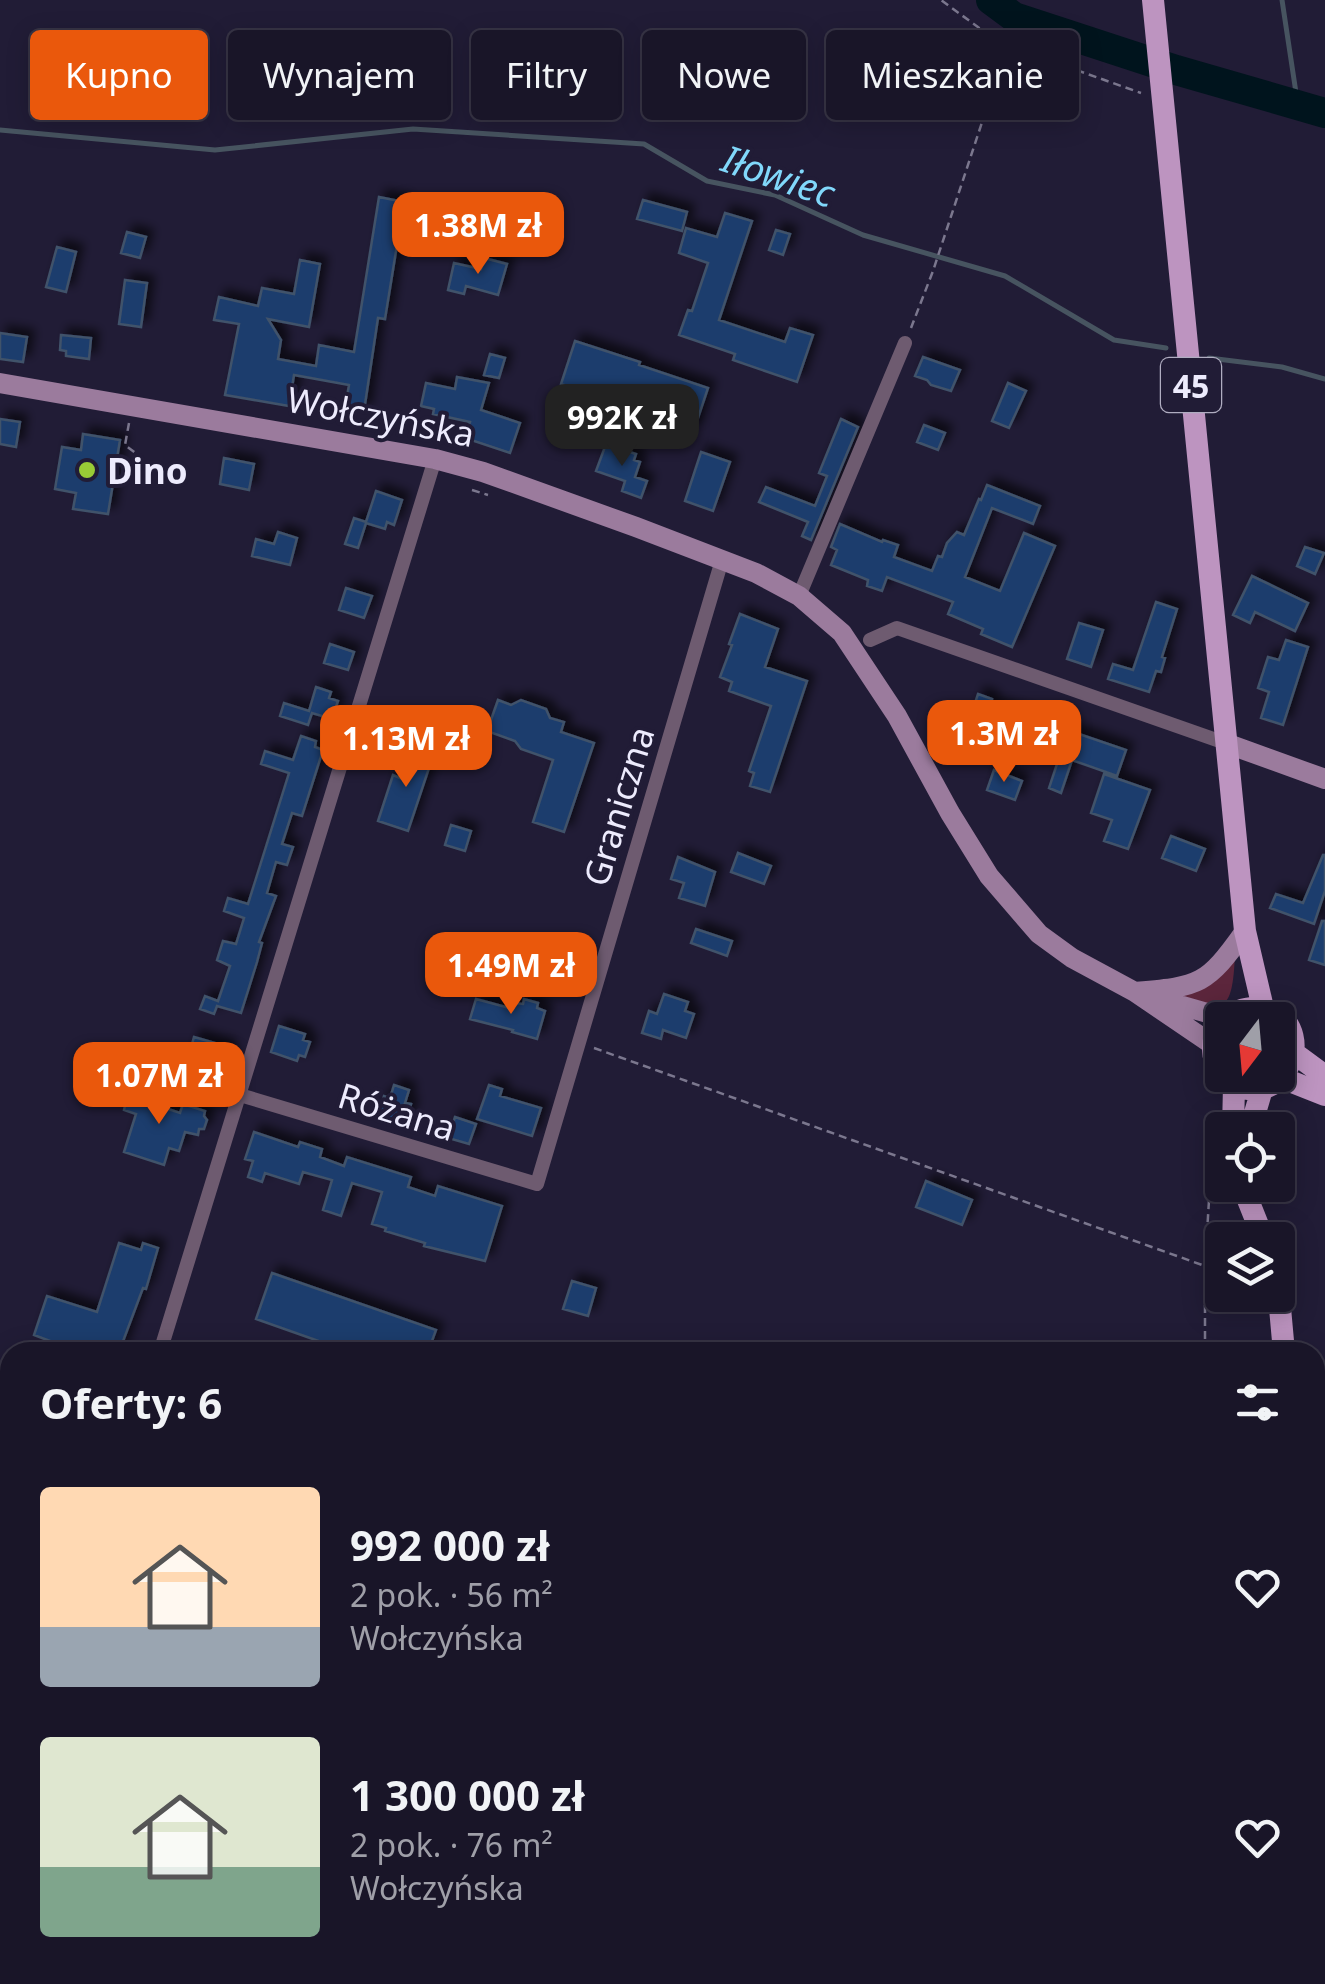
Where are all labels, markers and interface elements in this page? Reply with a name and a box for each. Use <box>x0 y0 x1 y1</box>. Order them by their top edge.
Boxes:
chip: Kupno <box>30 30 208 120</box>
chip: Wynajem <box>228 30 451 120</box>
chip: Filtry <box>471 30 622 120</box>
chip: Nowe <box>642 30 806 120</box>
chip: Mieszkanie <box>826 30 1079 120</box>
water label: Iłowiec <box>715 131 843 219</box>
pin: 1.38M zł <box>375 192 581 277</box>
text: 1.38M zł <box>414 203 542 246</box>
road number: 45 <box>1161 358 1221 412</box>
street label: Wołczyńska <box>283 375 479 457</box>
pin: 992K zł <box>530 384 714 469</box>
text: 992K zł <box>567 395 677 438</box>
place label: Dino <box>107 447 188 494</box>
marker: Dino <box>76 459 98 481</box>
pin: 1.3M zł <box>912 700 1096 785</box>
pin: 1.13M zł <box>303 705 509 790</box>
text: 1.3M zł <box>949 711 1059 754</box>
text: 1.13M zł <box>342 716 470 759</box>
street label: Graniczna <box>572 721 664 891</box>
pin: 1.49M zł <box>408 932 614 1017</box>
text: 1.49M zł <box>447 943 575 986</box>
north arrow <box>1205 1002 1295 1092</box>
map controls <box>1205 1002 1295 1312</box>
pin: 1.07M zł <box>56 1042 262 1127</box>
text: 1.07M zł <box>95 1053 223 1096</box>
street label: Różana <box>333 1071 461 1151</box>
button: locate <box>1205 1112 1295 1202</box>
button: layers <box>1205 1222 1295 1312</box>
text: Oferty: 6 <box>40 1374 222 1431</box>
icon: filters <box>1230 1375 1285 1430</box>
text: 992 000 zł <box>350 1516 550 1573</box>
icon: home <box>120 1527 240 1647</box>
icon: heart <box>1230 1560 1285 1615</box>
text: 2 pok. · 56 m² <box>350 1573 553 1616</box>
text: Wołczyńska <box>350 1616 524 1659</box>
text: 1 300 000 zł <box>350 1766 584 1823</box>
icon: home <box>120 1777 240 1897</box>
icon: heart <box>1230 1810 1285 1865</box>
text: 2 pok. · 76 m² <box>350 1823 553 1866</box>
text: Wołczyńska <box>350 1866 524 1909</box>

